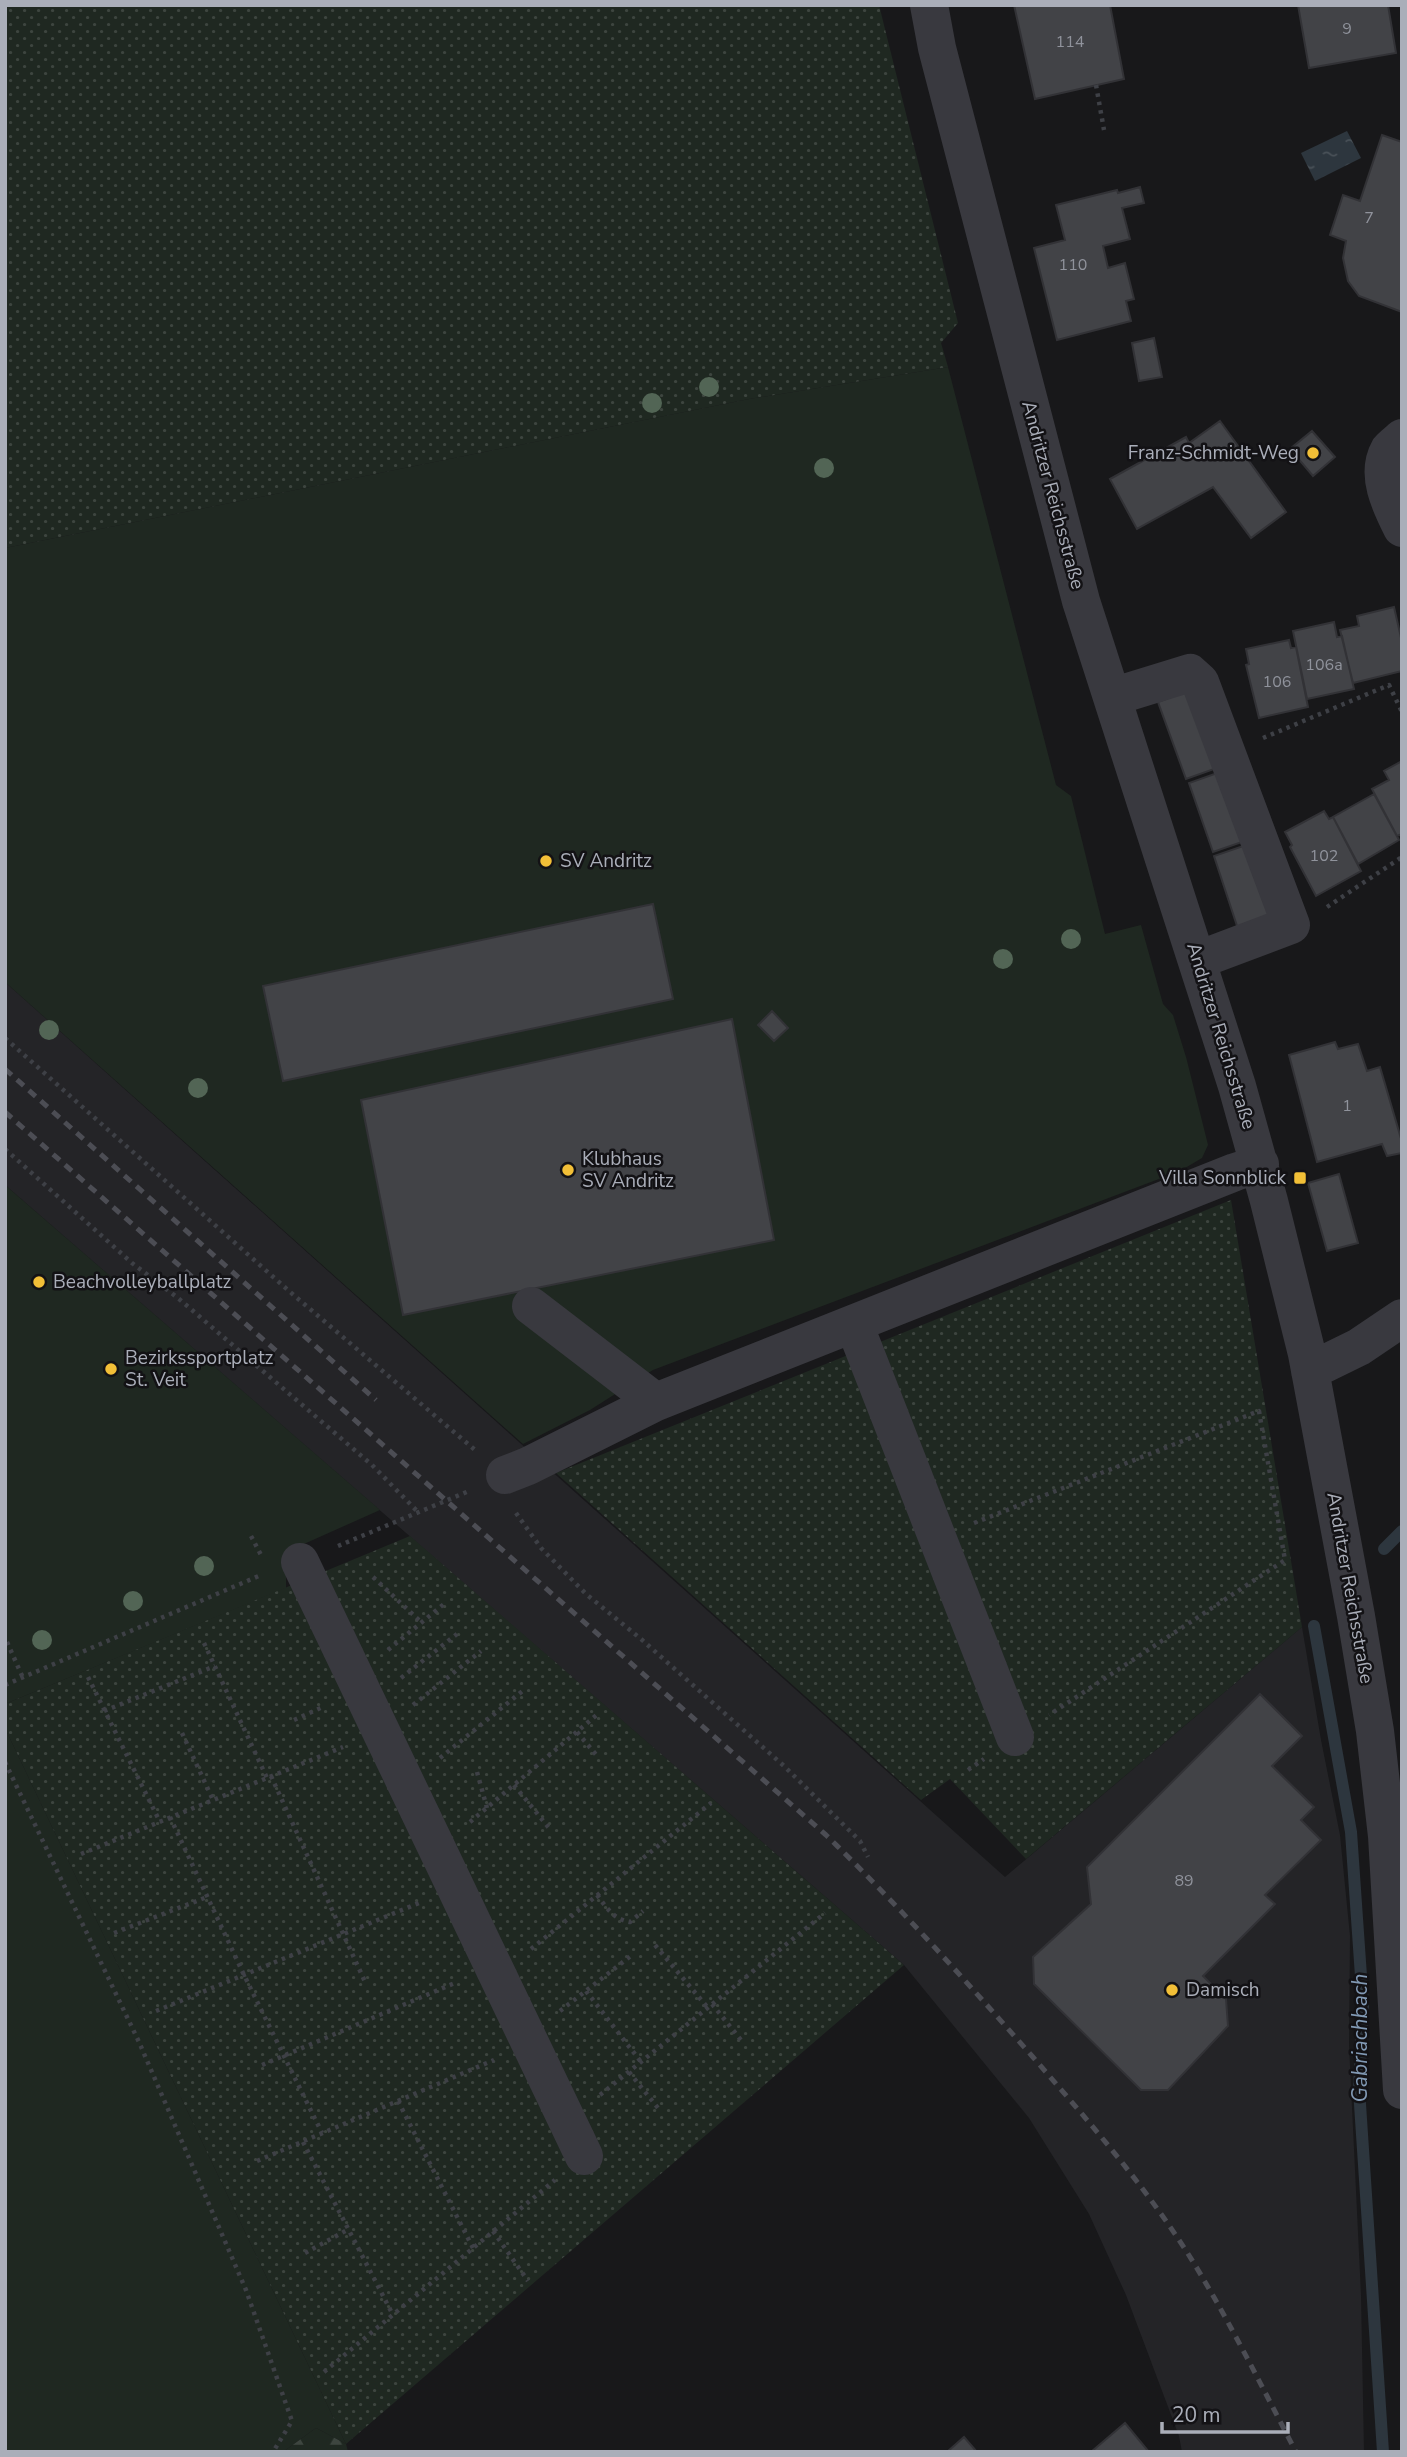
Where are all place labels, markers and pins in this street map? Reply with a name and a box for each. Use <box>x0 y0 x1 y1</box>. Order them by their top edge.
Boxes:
place label: Franz-Schmidt-Weg <box>1128 440 1299 466</box>
marker: Franz-Schmidt-Weg <box>1305 445 1321 461</box>
place label: SV Andritz <box>560 848 652 874</box>
marker: SV Andritz <box>538 853 554 869</box>
place label: Klubhaus SV Andritz <box>582 1146 674 1194</box>
marker: Klubhaus SV Andritz <box>560 1162 576 1178</box>
place label: Villa Sonnblick <box>1158 1165 1286 1191</box>
marker: Villa Sonnblick <box>1292 1170 1308 1186</box>
place label: Beachvolleyballplatz <box>53 1269 231 1295</box>
marker: Beachvolleyballplatz <box>31 1274 47 1290</box>
place label: Bezirkssportplatz St. Veit <box>125 1345 274 1393</box>
marker: Bezirkssportplatz St. Veit <box>103 1361 119 1377</box>
place label: Damisch <box>1186 1977 1260 2003</box>
marker: Damisch <box>1164 1982 1180 1998</box>

